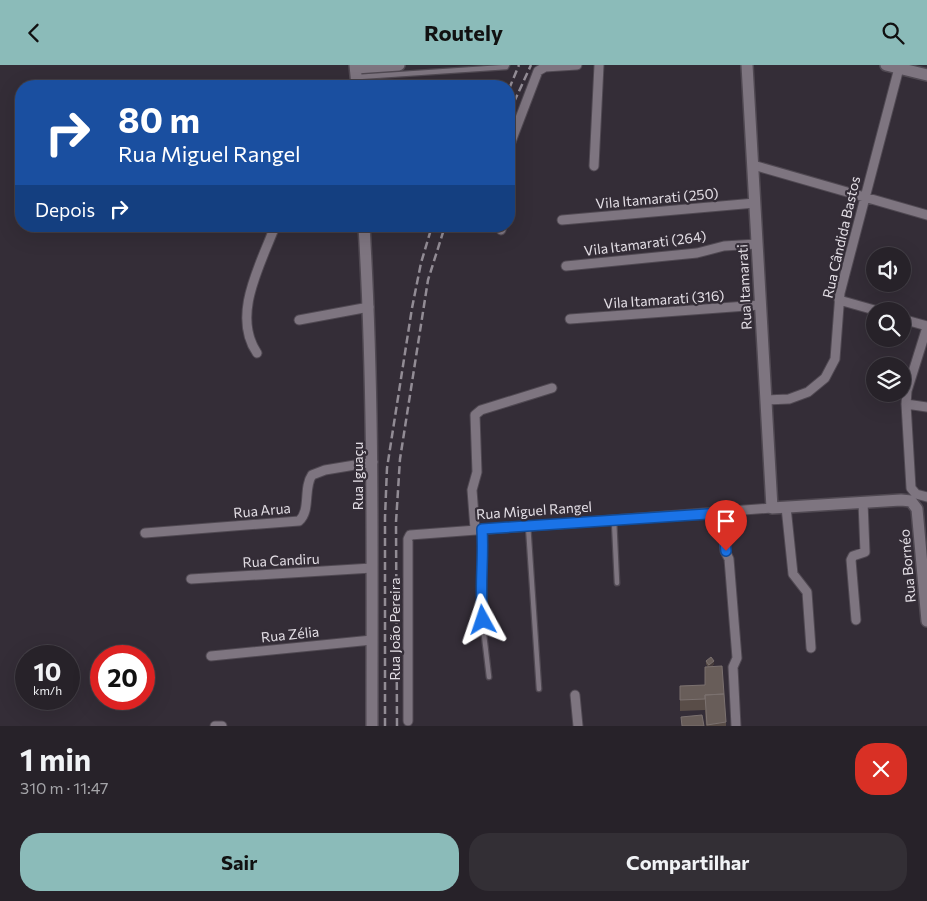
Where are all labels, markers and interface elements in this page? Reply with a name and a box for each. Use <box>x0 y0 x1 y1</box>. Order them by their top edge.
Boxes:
icon: back <box>20 19 48 47</box>
text: Routely <box>424 19 503 46</box>
icon: search <box>879 19 907 47</box>
text: 80 m <box>118 97 200 140</box>
icon: right <box>35 100 100 165</box>
text: Rua Miguel Rangel <box>118 140 301 167</box>
street label: Rua Cândida Bastos <box>819 174 863 300</box>
street label: Vila Itamarati (250) <box>595 184 719 212</box>
icon: right <box>105 195 133 223</box>
text: Depois <box>35 198 95 221</box>
street label: Vila Itamarati (264) <box>583 227 707 259</box>
street label: Rua Itamarati <box>733 244 755 330</box>
map controls <box>866 247 911 402</box>
button: sound <box>866 247 911 292</box>
street label: Vila Itamarati (316) <box>603 286 725 312</box>
button: search <box>866 302 911 347</box>
button: layers <box>866 357 911 402</box>
street label: Rua Iguaçu <box>349 442 366 510</box>
street label: Rua Miguel Rangel <box>475 497 593 523</box>
street label: Rua Arua <box>233 499 291 521</box>
pin <box>705 500 747 551</box>
icon: arrive <box>712 507 740 535</box>
street label: Rua Bornéo <box>895 528 919 604</box>
street label: Rua Candiru <box>242 549 320 571</box>
street label: Rua João Pereira <box>386 578 403 680</box>
position arrow <box>456 593 508 645</box>
street label: Rua Zélia <box>260 622 320 646</box>
speed limit sign: 20 <box>90 645 155 710</box>
text: 10 <box>34 656 61 686</box>
text: km/h <box>33 683 62 697</box>
text: 1 min <box>20 740 91 777</box>
button: close <box>855 743 907 795</box>
text: 310 m · 11:47 <box>20 778 109 797</box>
button: Sair <box>20 833 459 891</box>
button: Compartilhar <box>469 833 907 891</box>

